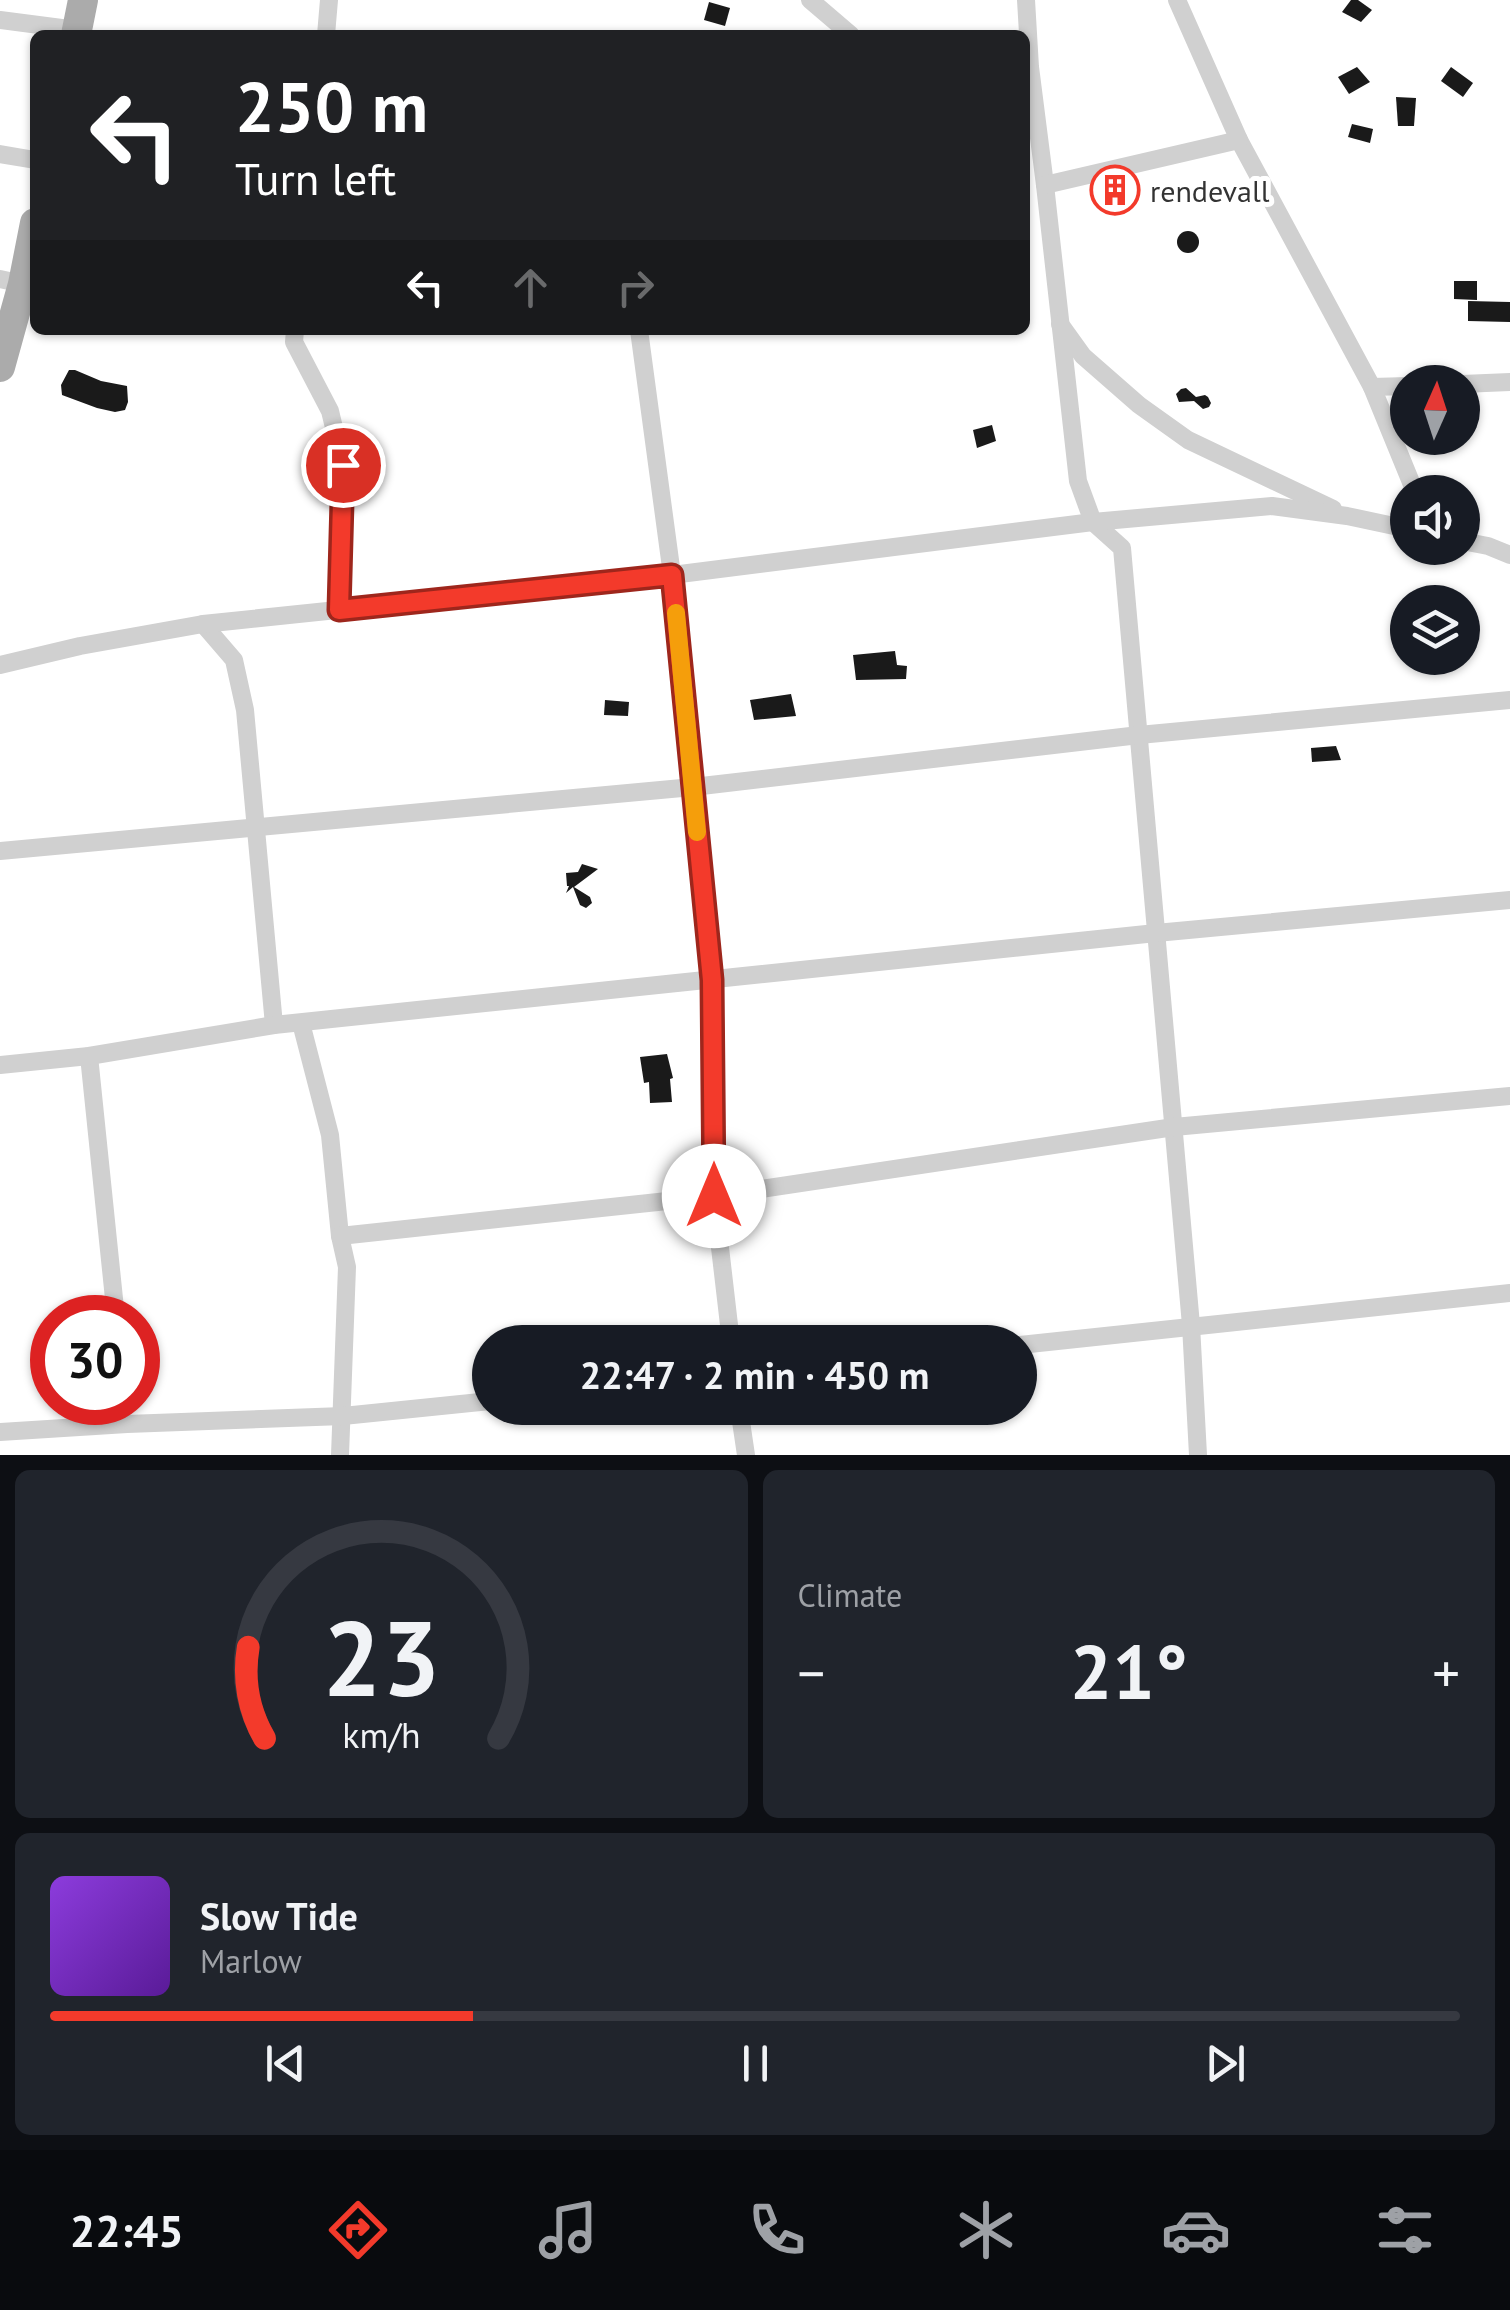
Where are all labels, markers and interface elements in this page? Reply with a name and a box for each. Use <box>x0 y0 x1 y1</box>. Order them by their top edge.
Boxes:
text: 250 m <box>235 61 428 151</box>
icon: left <box>70 70 200 200</box>
text: Turn left <box>235 149 396 207</box>
building icon: rendevall <box>1089 164 1141 216</box>
place label: rendevall <box>1150 171 1270 210</box>
icon: left <box>398 260 453 315</box>
icon: ahead <box>503 260 558 315</box>
icon: right <box>608 260 663 315</box>
north arrow <box>1390 365 1480 455</box>
map controls <box>1390 365 1480 675</box>
pin <box>301 423 386 508</box>
icon: arrive <box>316 438 371 493</box>
button: sound <box>1390 475 1480 565</box>
button: layers <box>1390 585 1480 675</box>
position arrow <box>662 1144 766 1248</box>
speed limit sign: 30 <box>30 1295 160 1425</box>
text: 22:47 · 2 min · 450 m <box>580 1350 929 1399</box>
text: Climate <box>798 1574 902 1616</box>
text: 23 <box>322 1590 440 1725</box>
text: 21° <box>1070 1623 1188 1720</box>
text: − <box>798 1637 825 1708</box>
text: + <box>1432 1637 1460 1708</box>
text: km/h <box>342 1712 420 1758</box>
text: Slow Tide <box>200 1891 358 1940</box>
text: Marlow <box>200 1940 302 1982</box>
icon: previous <box>258 2036 313 2091</box>
icon: pause <box>728 2036 783 2091</box>
icon: next <box>1198 2036 1253 2091</box>
icon: directions <box>323 2195 393 2265</box>
icon: music <box>533 2195 603 2265</box>
icon: phone <box>742 2195 812 2265</box>
icon: climate <box>951 2195 1021 2265</box>
icon: car <box>1161 2195 1231 2265</box>
icon: filters <box>1370 2195 1440 2265</box>
text: 22:45 <box>70 2201 184 2259</box>

